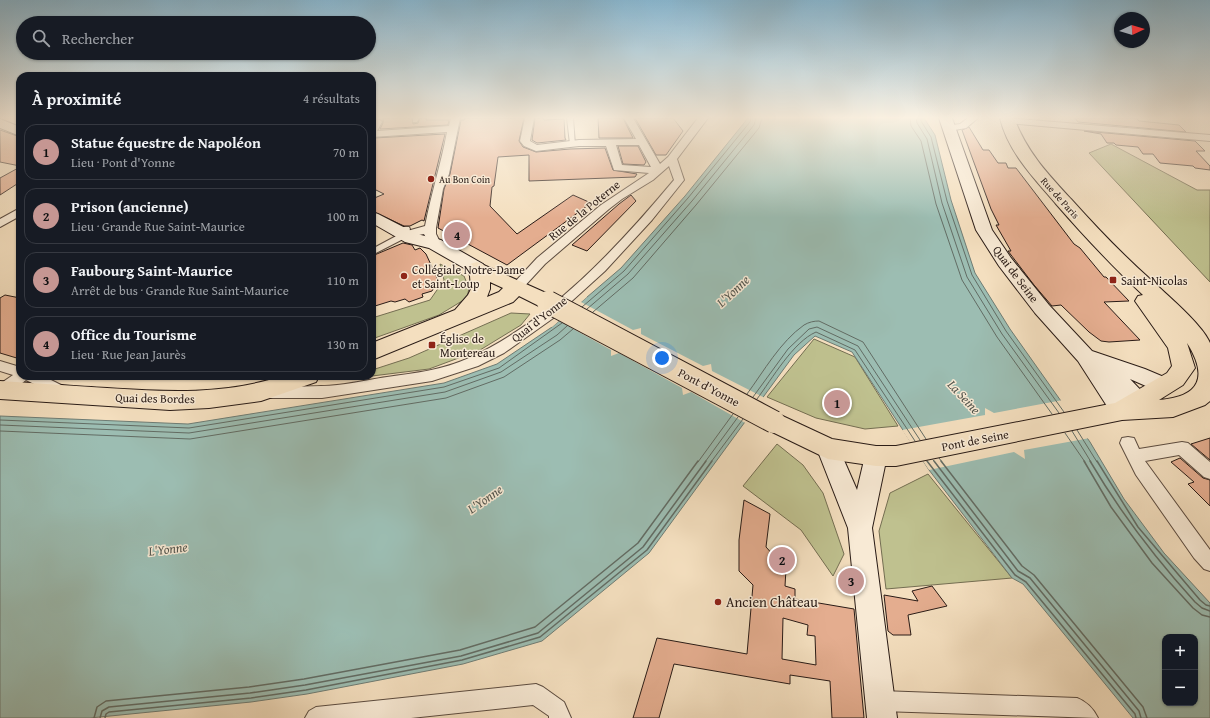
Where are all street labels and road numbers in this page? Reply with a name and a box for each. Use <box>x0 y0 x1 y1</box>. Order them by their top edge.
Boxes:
street label: Rue de Paris <box>1037 174 1083 222</box>
street label: Rue de la Poterne <box>545 176 624 244</box>
street label: Quai de Seine <box>989 242 1043 306</box>
street label: Quai d'Yonne <box>507 292 571 346</box>
street label: Pont d'Yonne <box>675 364 743 411</box>
street label: Quai des Bordes <box>115 389 195 407</box>
street label: Pont de Seine <box>940 425 1010 455</box>

